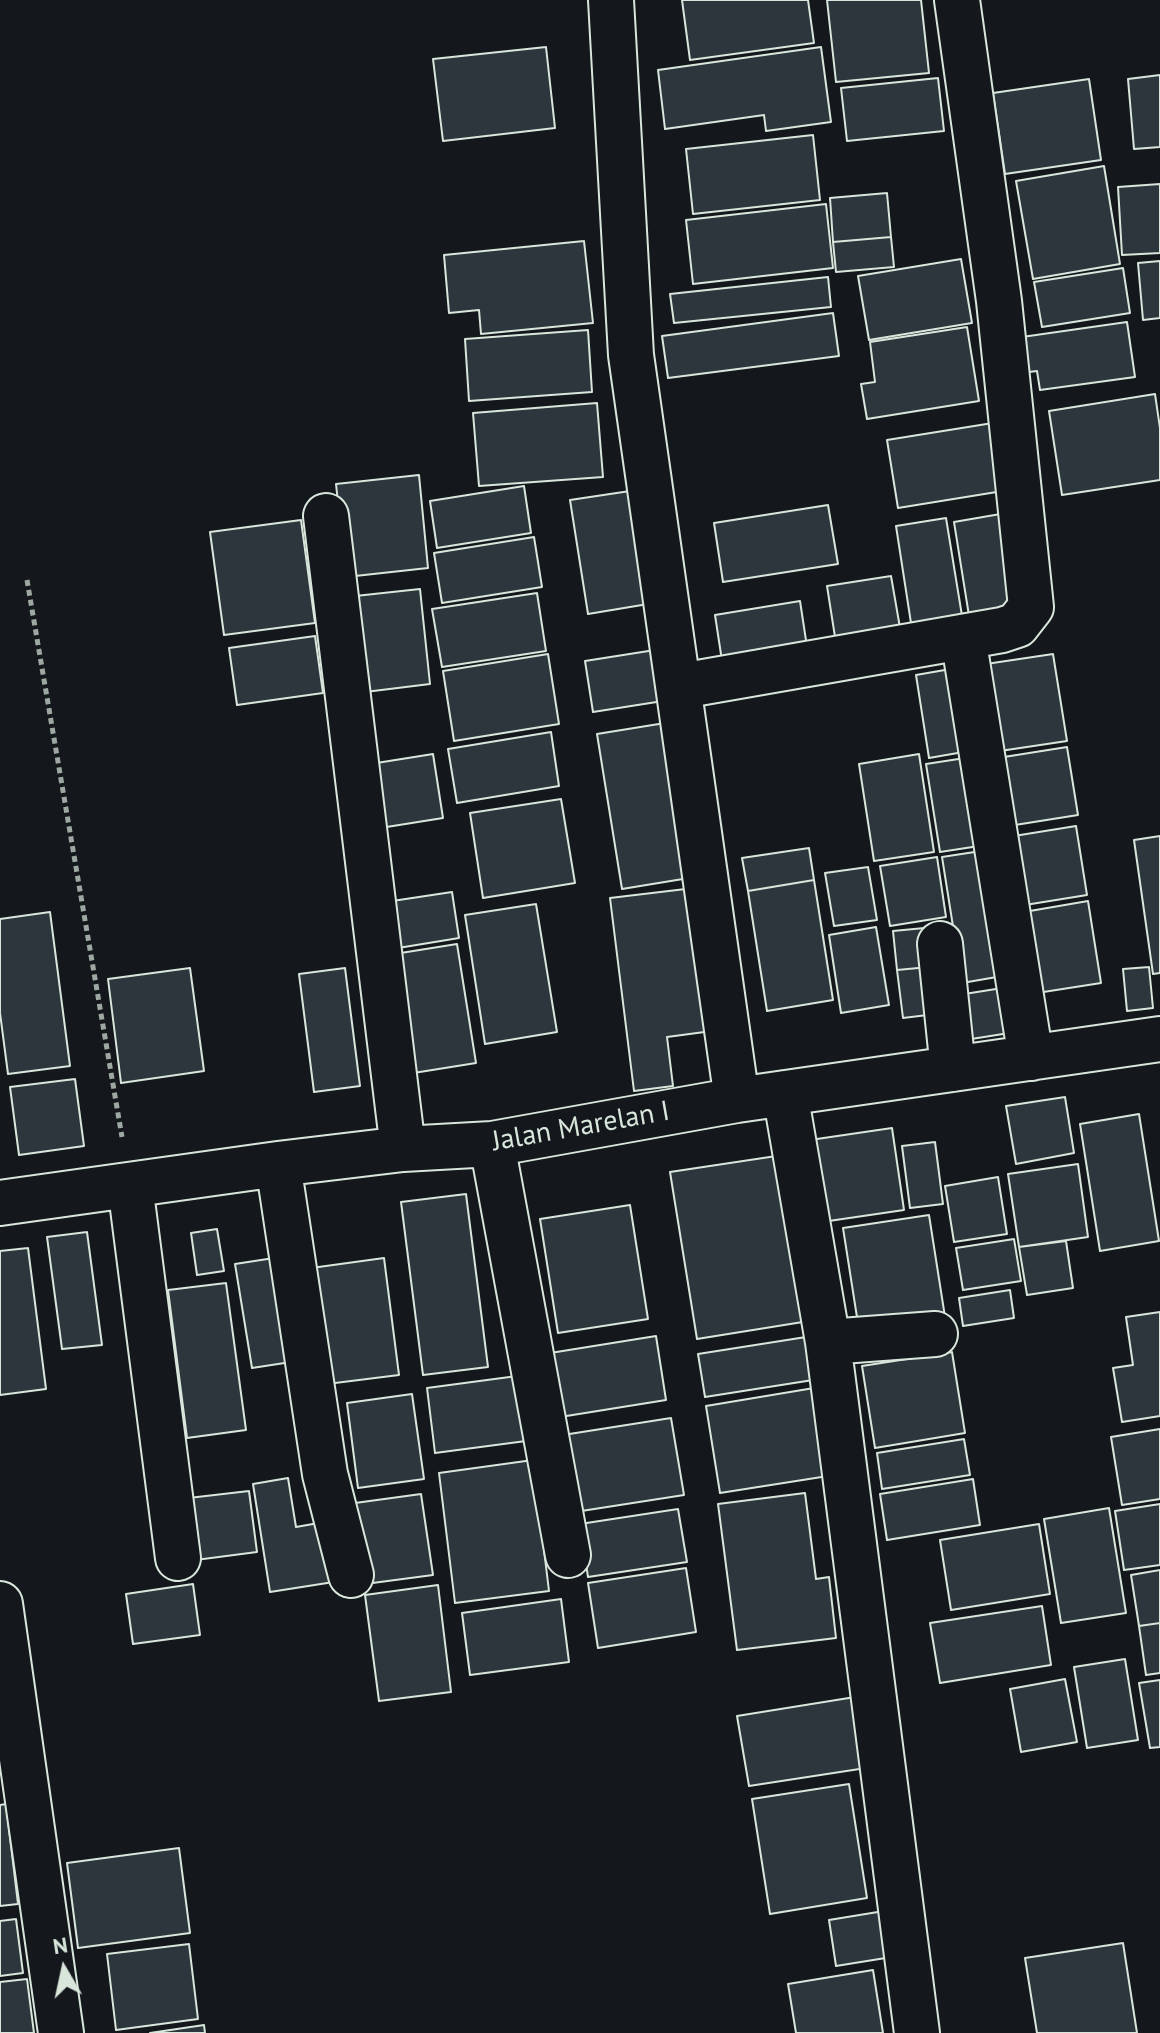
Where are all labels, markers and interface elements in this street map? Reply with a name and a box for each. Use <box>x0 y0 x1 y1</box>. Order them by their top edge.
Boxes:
street label: Jalan Marelan I <box>490 1095 672 1159</box>
north arrow <box>24 1929 104 2009</box>
text: N <box>51 1930 70 1960</box>

